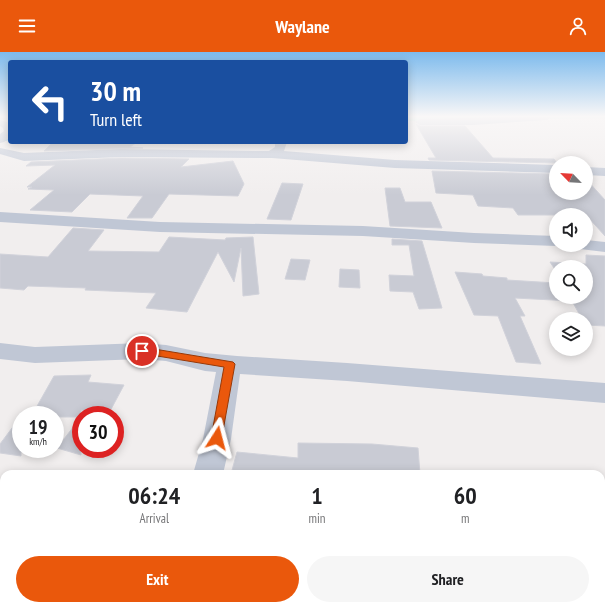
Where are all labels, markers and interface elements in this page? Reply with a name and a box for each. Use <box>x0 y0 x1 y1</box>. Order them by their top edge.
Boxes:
icon: menu <box>16 15 38 37</box>
text: Waylane <box>275 15 330 38</box>
icon: person <box>567 15 589 37</box>
text: 30 m <box>90 72 141 109</box>
icon: left <box>24 76 76 128</box>
text: Turn left <box>90 108 142 131</box>
north arrow <box>549 156 593 200</box>
map controls <box>549 156 593 356</box>
button: sound <box>549 208 593 252</box>
button: search <box>549 260 593 304</box>
button: layers <box>549 312 593 356</box>
pin <box>125 334 159 368</box>
icon: arrive <box>131 340 153 362</box>
speed limit sign: 30 <box>72 406 124 458</box>
text: 19 <box>28 414 48 440</box>
position arrow <box>196 417 238 459</box>
text: km/h <box>29 435 47 448</box>
text: 06:24 <box>128 480 180 511</box>
text: 1 <box>311 480 323 511</box>
text: 60 <box>454 480 477 511</box>
text: Arrival <box>140 510 169 527</box>
text: min <box>308 510 325 527</box>
text: m <box>461 510 469 527</box>
button: Exit <box>16 556 299 602</box>
button: Share <box>307 556 589 602</box>

